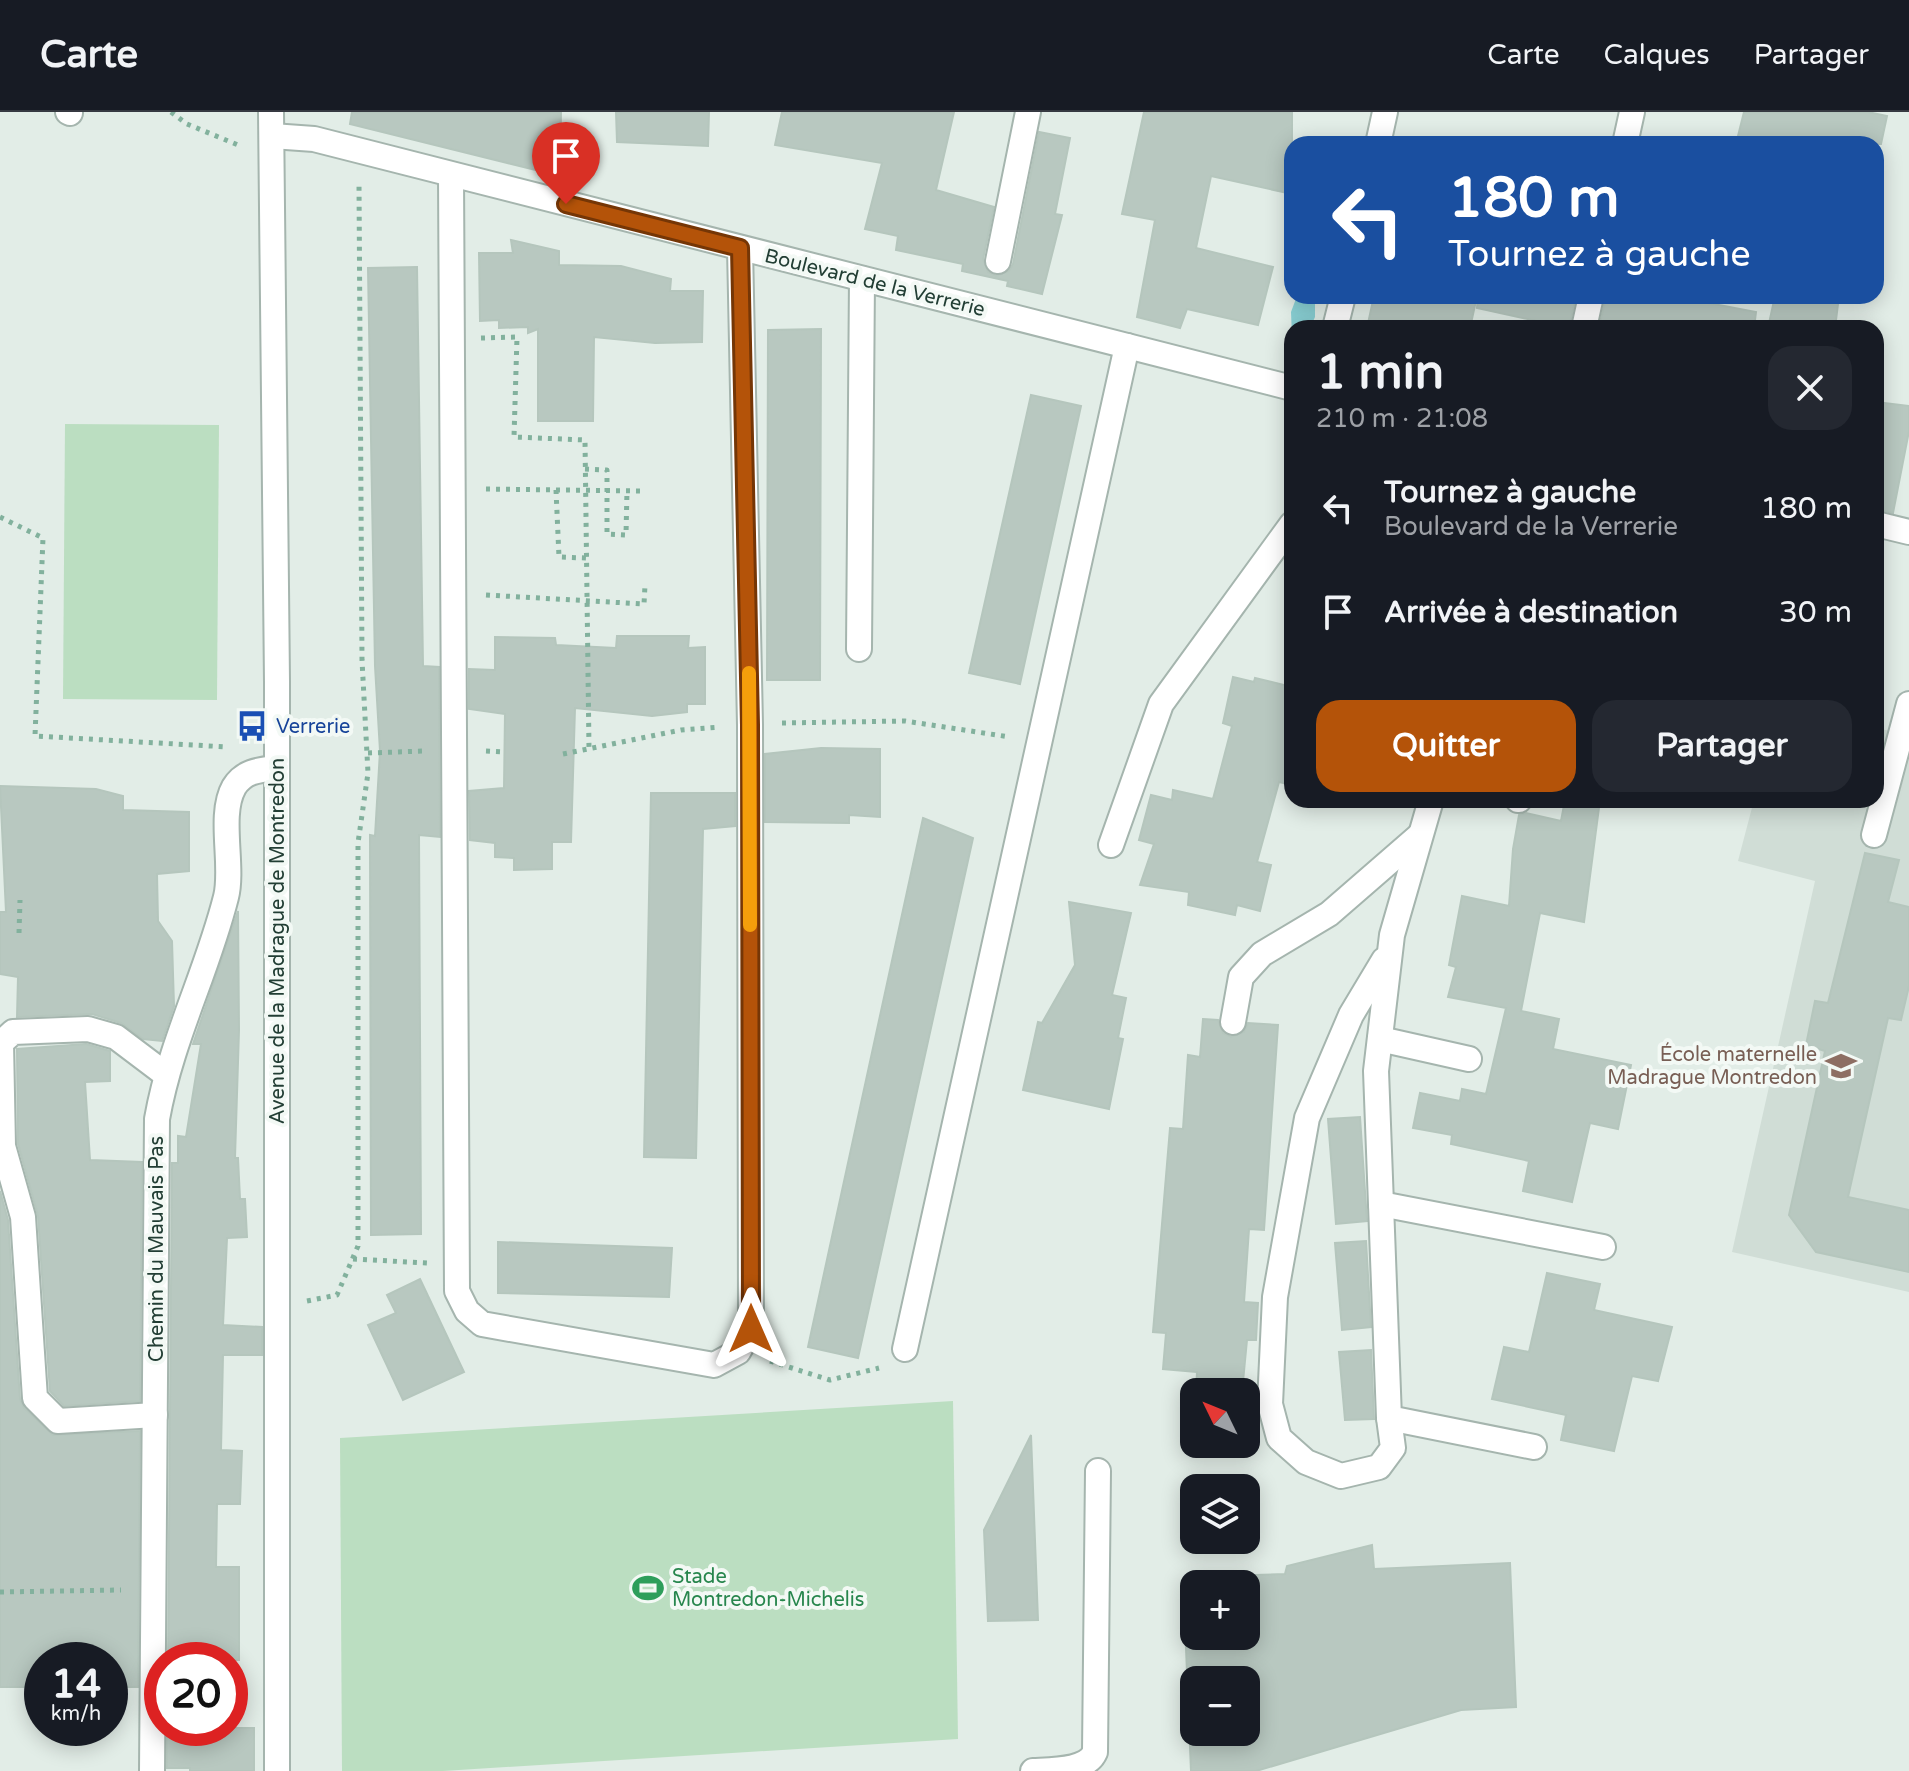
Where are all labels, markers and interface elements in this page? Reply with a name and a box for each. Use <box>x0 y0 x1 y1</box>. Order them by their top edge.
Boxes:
text: Carte <box>40 32 138 78</box>
text: Carte <box>1487 38 1560 72</box>
text: Calques <box>1604 38 1710 72</box>
text: Partager <box>1754 38 1869 72</box>
pin <box>532 122 600 204</box>
icon: arrive <box>544 134 588 178</box>
text: 180 m <box>1448 165 1619 232</box>
icon: left <box>1316 168 1420 272</box>
text: Tournez à gauche <box>1448 233 1751 276</box>
street label: Boulevard de la Verrerie <box>762 244 987 322</box>
text: 1 min <box>1316 344 1444 402</box>
button: close <box>1768 346 1852 430</box>
text: 210 m · 21:08 <box>1316 403 1488 434</box>
text: Tournez à gauche <box>1384 474 1636 511</box>
icon: left <box>1316 486 1360 530</box>
text: 180 m <box>1760 490 1852 527</box>
text: Boulevard de la Verrerie <box>1384 511 1678 542</box>
icon: arrive <box>1316 590 1360 634</box>
text: Arrivée à destination <box>1384 594 1678 631</box>
text: 30 m <box>1779 594 1852 631</box>
button: Quitter <box>1316 700 1576 792</box>
button: Partager <box>1592 700 1852 792</box>
bus stop icon: Verrerie <box>235 709 269 743</box>
place label: Verrerie <box>276 715 350 739</box>
street label: Avenue de la Madrague de Montredon <box>266 758 290 1124</box>
place label: École maternelle Madrague Montredon <box>1607 1042 1817 1090</box>
school or university icon: École maternelle Madrague Montredon <box>1824 1049 1858 1083</box>
street label: Chemin du Mauvais Pas <box>145 1136 169 1362</box>
position arrow <box>709 1287 793 1371</box>
north arrow <box>1180 1378 1260 1458</box>
map controls <box>1180 1378 1260 1746</box>
button: layers <box>1180 1474 1260 1554</box>
place label: Stade Montredon-Michelis <box>672 1565 864 1612</box>
button: + <box>1180 1570 1260 1650</box>
sports icon: Stade Montredon-Michelis <box>631 1571 665 1605</box>
speed limit sign: 20 <box>144 1642 248 1746</box>
text: 14 <box>51 1660 101 1708</box>
button: − <box>1180 1666 1260 1746</box>
text: km/h <box>51 1702 101 1726</box>

